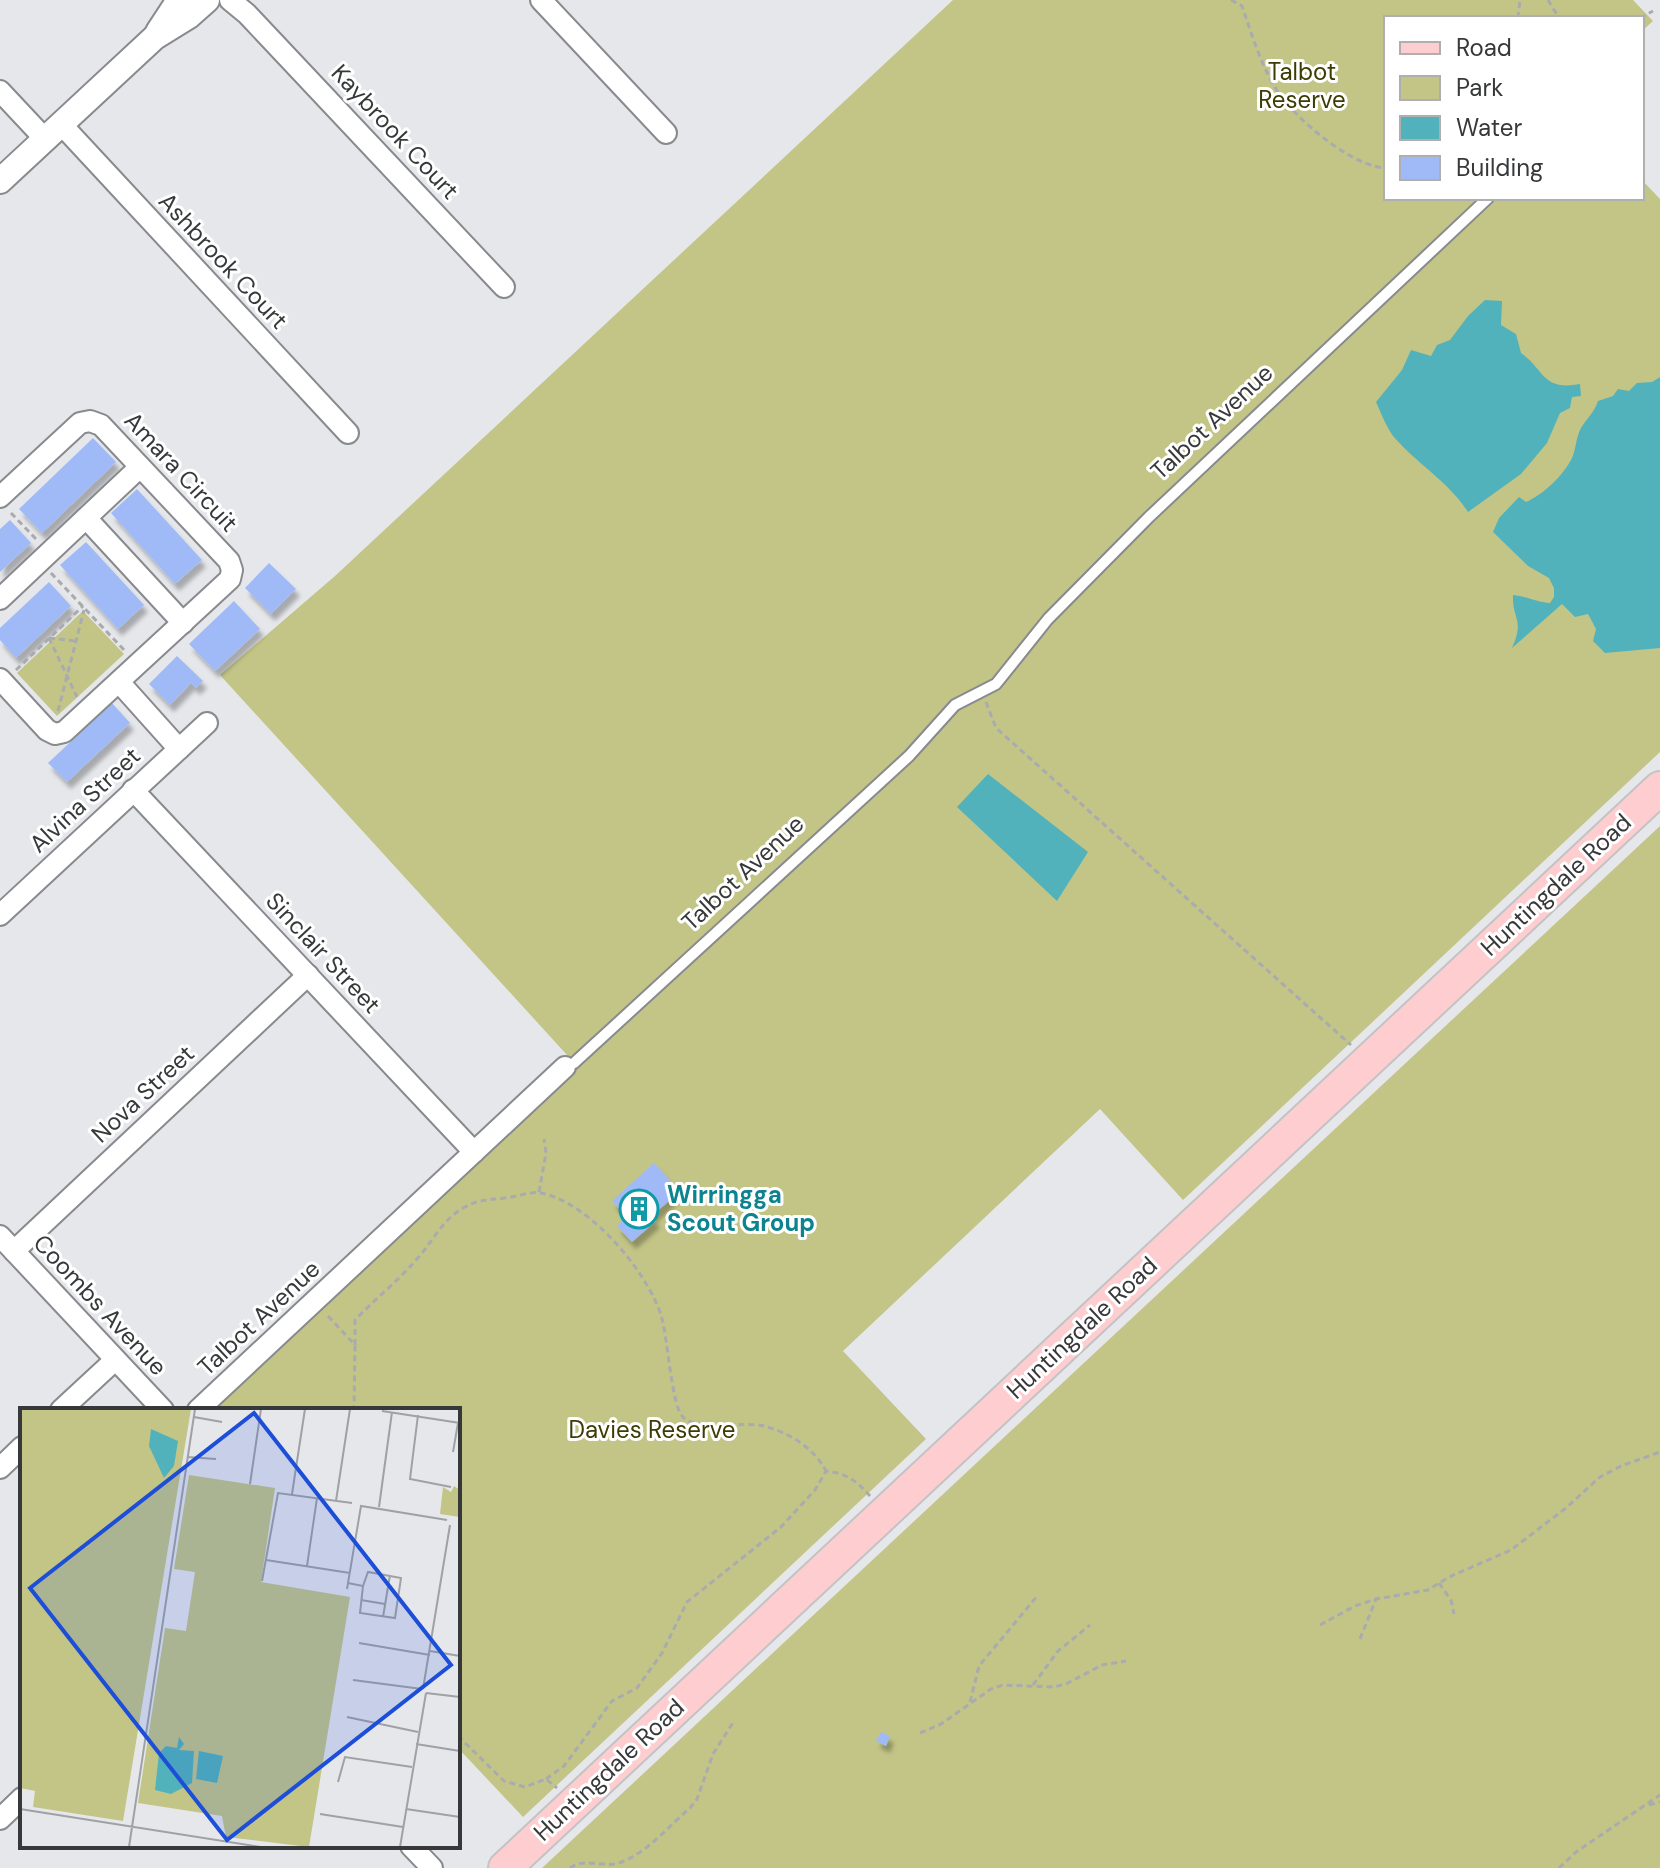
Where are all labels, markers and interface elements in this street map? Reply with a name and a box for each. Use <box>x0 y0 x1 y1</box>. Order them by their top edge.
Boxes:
legend <box>1384 16 1644 200</box>
text: Road <box>1456 32 1512 63</box>
park label: Talbot Reserve <box>1258 56 1346 115</box>
street label: Kaybrook Court <box>325 58 466 206</box>
text: Park <box>1456 72 1503 103</box>
text: Water <box>1456 112 1522 143</box>
text: Building <box>1456 152 1543 183</box>
street label: Ashbrook Court <box>152 186 295 335</box>
street label: Talbot Avenue <box>1144 357 1279 486</box>
street label: Amara Circuit <box>118 405 245 538</box>
street label: Alvina Street <box>23 740 147 859</box>
street label: Huntingdale Road <box>1474 807 1638 962</box>
street label: Talbot Avenue <box>675 808 810 937</box>
street label: Sinclair Street <box>259 886 387 1020</box>
street label: Nova Street <box>85 1038 201 1149</box>
place label: Wirringga Scout Group <box>667 1179 815 1238</box>
building icon: Wirringga Scout Group <box>618 1188 660 1230</box>
street label: Coombs Avenue <box>27 1228 174 1382</box>
street label: Huntingdale Road <box>1000 1250 1164 1405</box>
street label: Talbot Avenue <box>191 1253 326 1382</box>
inset map <box>20 1408 460 1848</box>
park label: Davies Reserve <box>569 1414 736 1445</box>
street label: Huntingdale Road <box>527 1692 691 1847</box>

